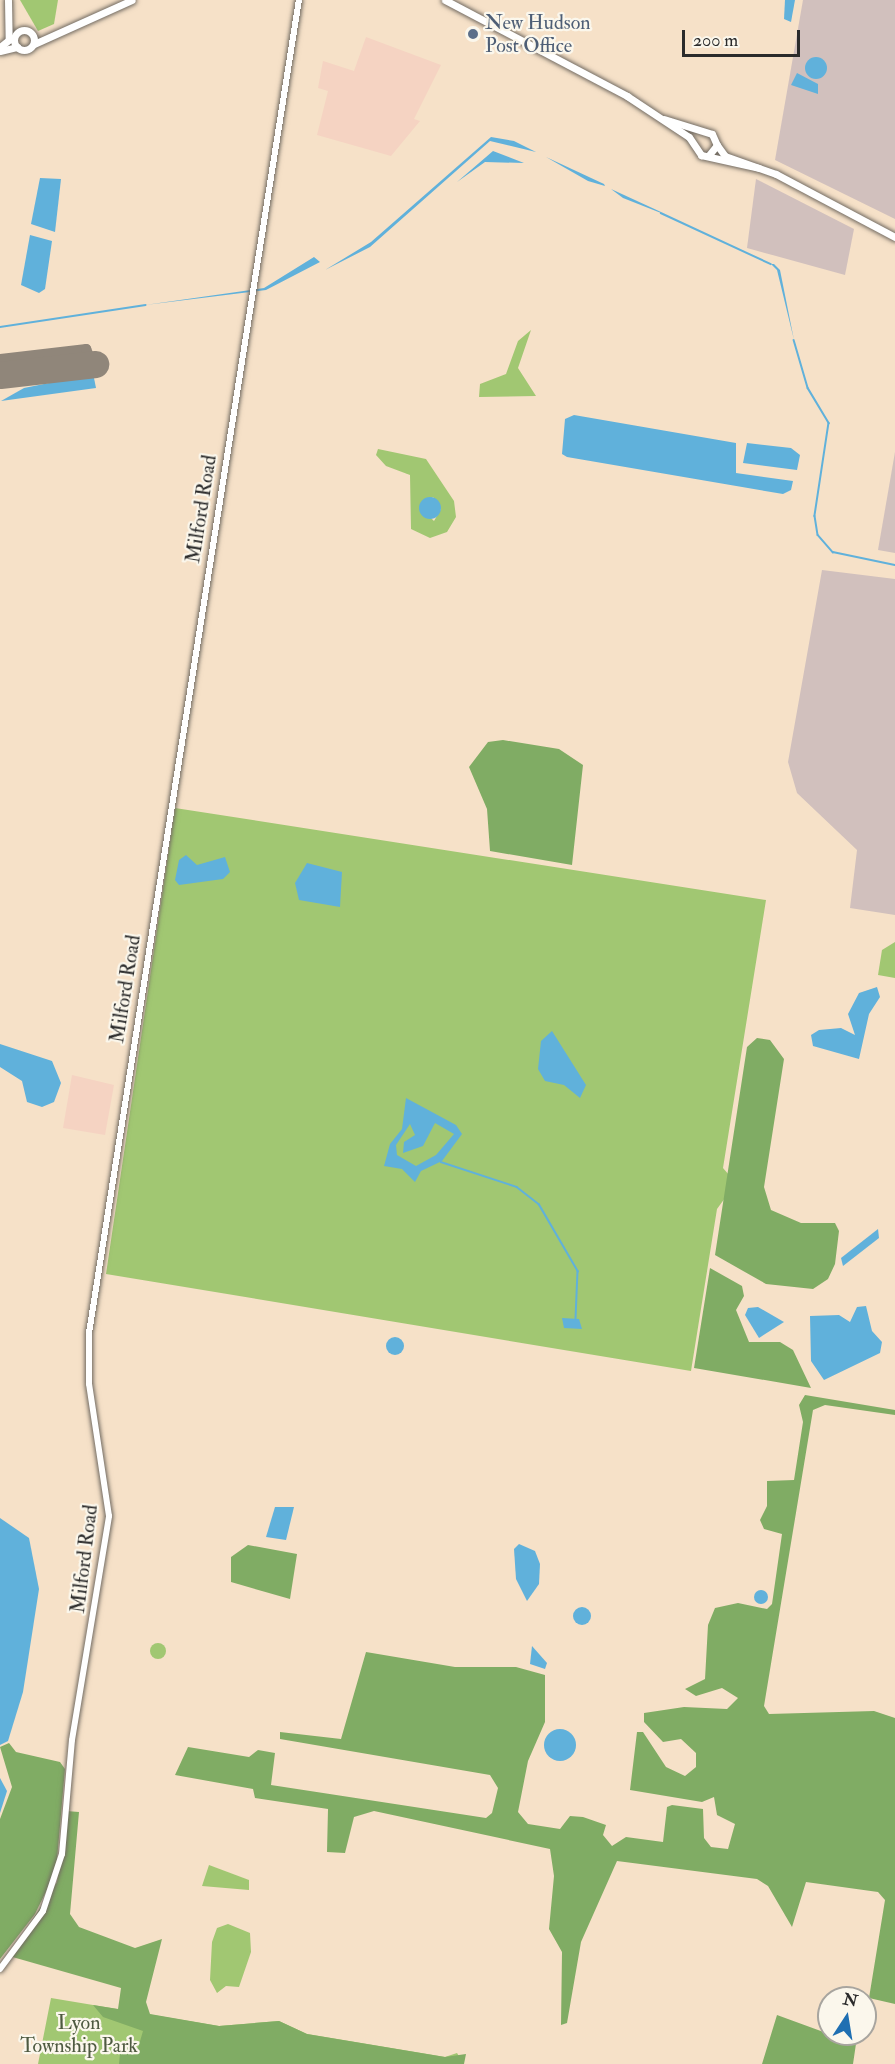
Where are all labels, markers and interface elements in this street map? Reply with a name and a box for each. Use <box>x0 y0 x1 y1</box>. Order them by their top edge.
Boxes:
place label: New Hudson Post Office <box>485 11 591 58</box>
scale bar <box>685 18 804 56</box>
marker: New Hudson Post Office <box>466 27 480 41</box>
text: 200 m <box>693 29 738 52</box>
street label: Milford Road <box>181 453 221 565</box>
street label: Milford Road <box>105 933 145 1045</box>
street label: Milford Road <box>65 1503 103 1615</box>
north arrow <box>817 1986 877 2046</box>
text: N <box>841 1989 859 2012</box>
park label: Lyon Township Park <box>20 2010 138 2057</box>

